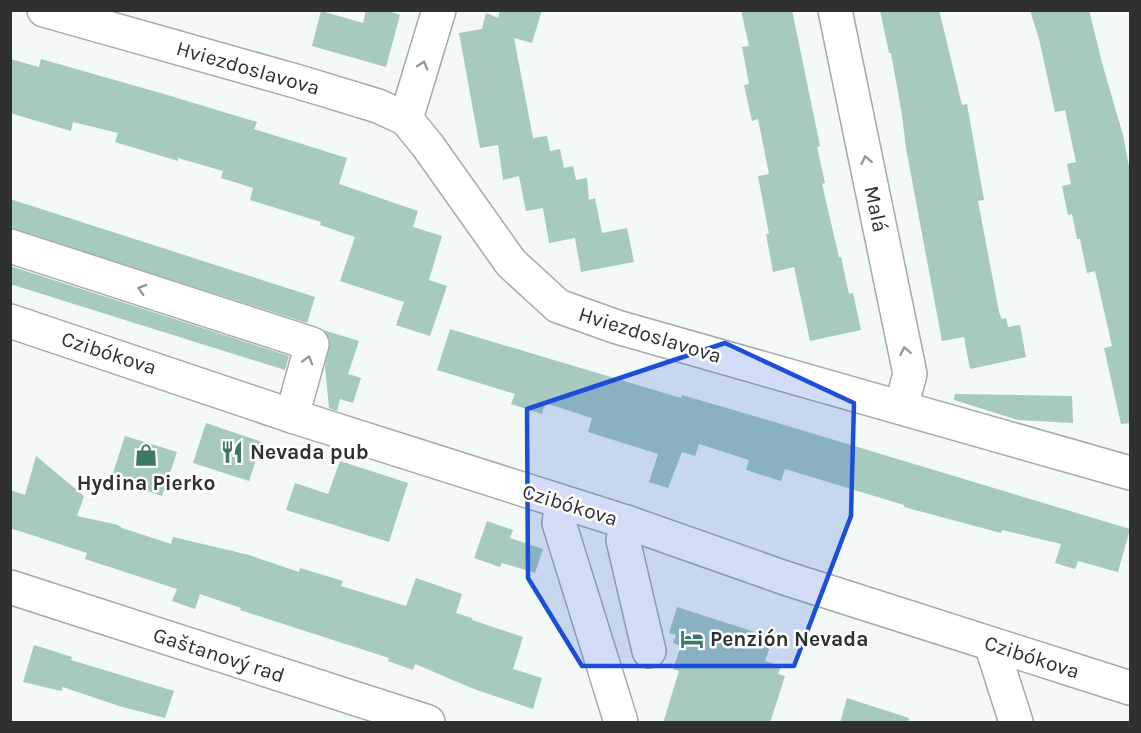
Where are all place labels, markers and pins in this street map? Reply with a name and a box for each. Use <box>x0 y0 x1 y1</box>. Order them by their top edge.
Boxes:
restaurant icon: Nevada pub <box>219 439 245 465</box>
place label: Nevada pub <box>250 440 369 464</box>
shop icon: Hydina Pierko <box>133 442 159 468</box>
place label: Hydina Pierko <box>77 471 215 495</box>
hotel icon: Penzión Nevada <box>679 626 705 652</box>
place label: Penzión Nevada <box>710 627 869 651</box>

